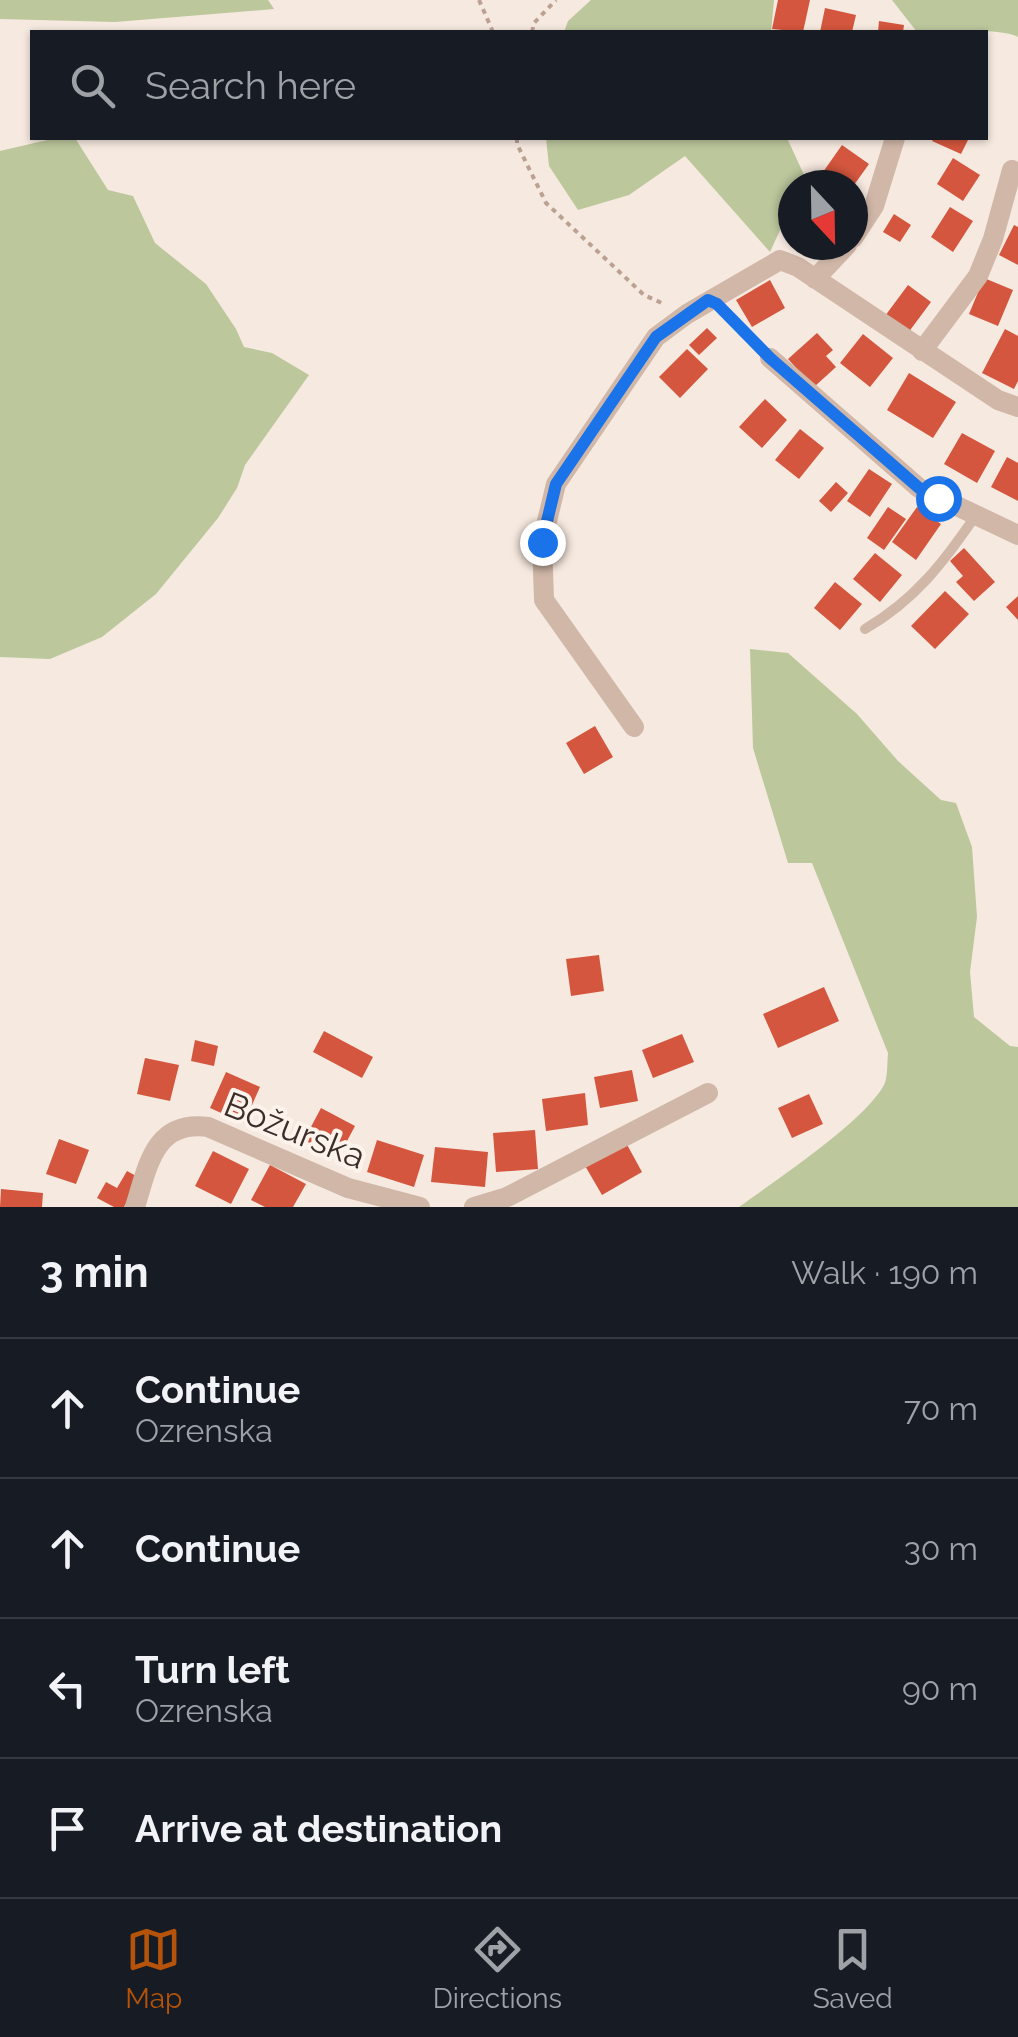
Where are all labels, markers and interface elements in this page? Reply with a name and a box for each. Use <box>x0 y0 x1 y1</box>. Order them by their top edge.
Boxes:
search box <box>30 30 988 140</box>
icon: search <box>65 58 120 113</box>
text: Search here <box>145 63 356 108</box>
north arrow <box>778 170 868 260</box>
route start <box>916 476 962 522</box>
route end <box>520 520 566 566</box>
street label: Božurska <box>218 1083 372 1177</box>
text: 3 min <box>40 1248 149 1297</box>
text: Walk · 190 m <box>791 1254 978 1291</box>
text: Continue <box>135 1367 300 1412</box>
icon: ahead <box>40 1381 95 1436</box>
text: 70 m <box>904 1390 978 1427</box>
text: Ozrenska <box>135 1412 273 1449</box>
icon: ahead <box>40 1521 95 1576</box>
text: Continue <box>135 1526 300 1571</box>
text: 30 m <box>904 1530 978 1567</box>
text: Turn left <box>135 1647 290 1692</box>
icon: left <box>40 1661 95 1716</box>
text: 90 m <box>902 1670 978 1707</box>
text: Ozrenska <box>135 1692 273 1729</box>
icon: arrive <box>40 1801 95 1856</box>
text: Arrive at destination <box>135 1806 502 1851</box>
tab: Map <box>125 1922 182 2015</box>
tab: Directions <box>433 1922 562 2015</box>
tab: Saved <box>813 1922 893 2015</box>

